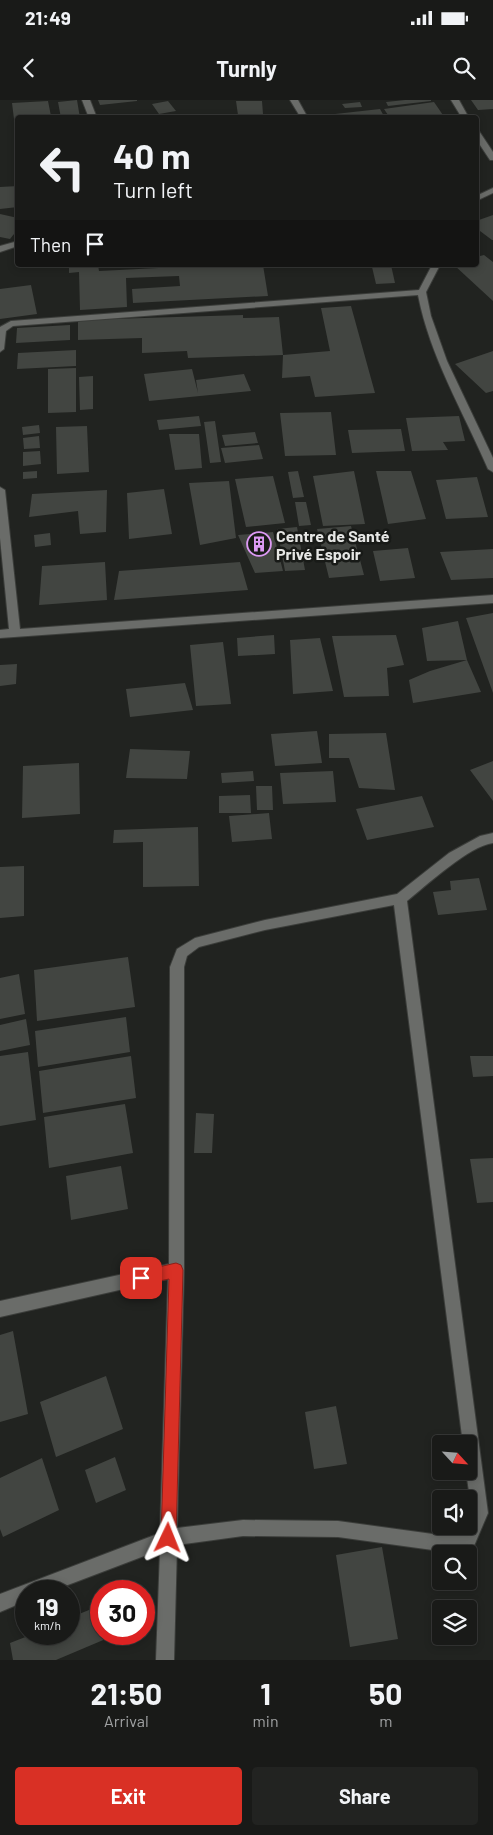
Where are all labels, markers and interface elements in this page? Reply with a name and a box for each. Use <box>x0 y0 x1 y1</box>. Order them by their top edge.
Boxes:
text: 21:49 <box>25 6 71 29</box>
icon: back <box>15 54 43 82</box>
icon: search <box>450 54 478 82</box>
text: Turnly <box>216 55 277 81</box>
text: 40 m <box>113 134 190 176</box>
icon: left <box>30 135 95 200</box>
text: Turn left <box>113 176 193 202</box>
icon: arrive <box>81 230 109 258</box>
text: Then <box>30 233 71 256</box>
place label: Centre de Santé Privé Espoir <box>276 526 390 563</box>
building icon: Centre de Santé Privé Espoir <box>246 531 272 557</box>
pin <box>120 1257 162 1299</box>
icon: arrive <box>127 1264 155 1292</box>
north arrow <box>432 1435 478 1480</box>
map controls <box>432 1435 477 1645</box>
button: sound <box>432 1490 477 1535</box>
position arrow <box>141 1511 193 1563</box>
button: search <box>432 1545 477 1590</box>
speed limit sign: 30 <box>90 1580 155 1645</box>
text: 19 <box>36 1591 59 1621</box>
button: layers <box>432 1600 477 1645</box>
text: km/h <box>34 1618 61 1632</box>
text: 21:50 <box>91 1675 162 1711</box>
text: 1 <box>260 1675 271 1711</box>
text: 50 <box>369 1675 402 1711</box>
text: Arrival <box>104 1711 149 1730</box>
text: min <box>253 1711 279 1730</box>
text: m <box>379 1711 392 1730</box>
button: Exit <box>15 1767 242 1825</box>
button: Share <box>252 1767 478 1825</box>

